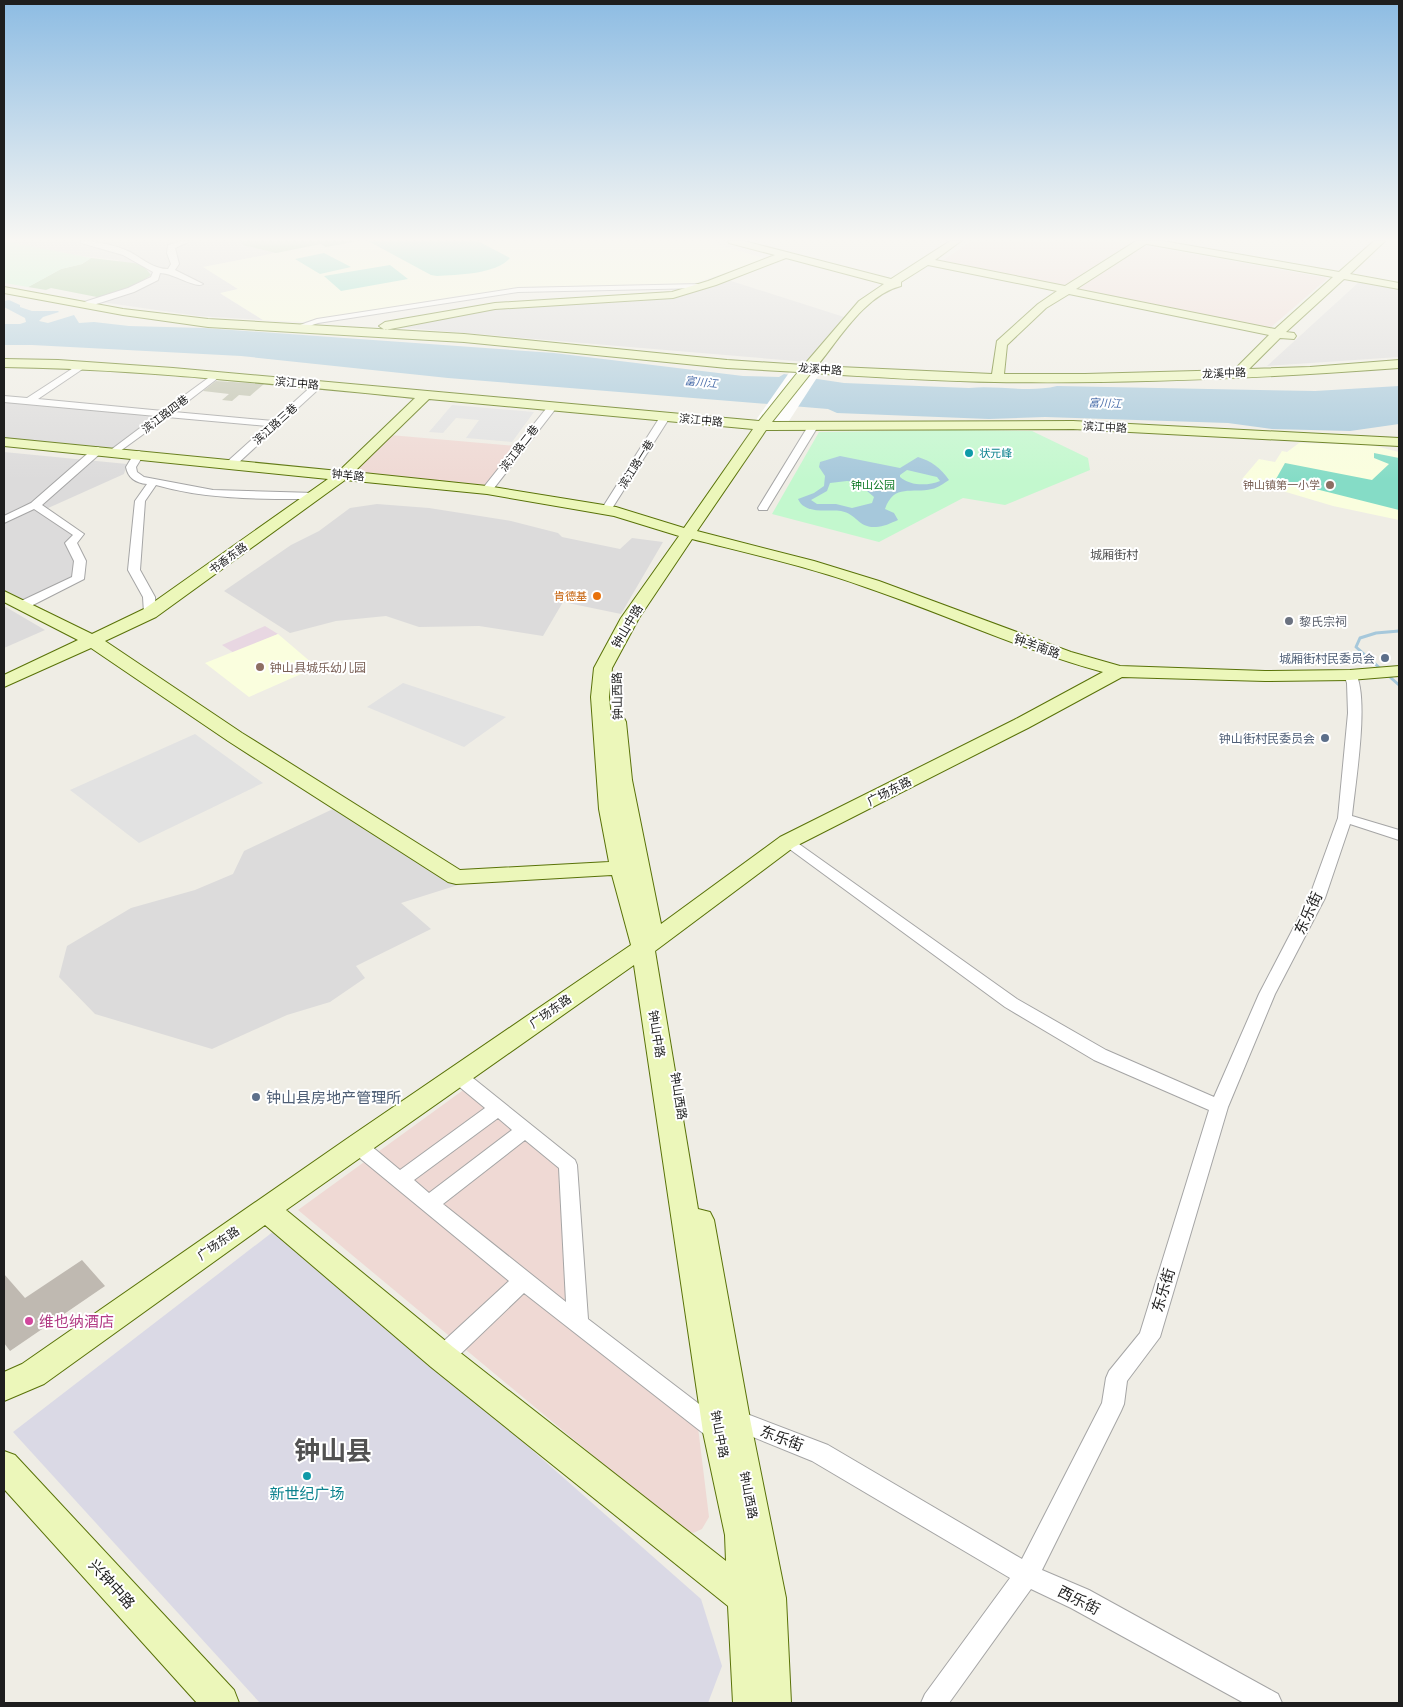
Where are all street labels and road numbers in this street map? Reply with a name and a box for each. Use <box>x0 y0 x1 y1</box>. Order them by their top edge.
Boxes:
street label: 龙溪中路 <box>797 359 843 379</box>
street label: 龙溪中路 <box>1202 364 1246 382</box>
street label: 滨江中路 <box>274 373 320 393</box>
street label: 滨江路四巷 <box>138 391 192 437</box>
street label: 滨江路三巷 <box>249 400 301 448</box>
street label: 滨江中路 <box>678 410 724 430</box>
street label: 滨江中路 <box>1083 418 1127 436</box>
street label: 滨江路二巷 <box>496 421 542 475</box>
street label: 滨江路一巷 <box>615 436 657 492</box>
street label: 钟羊路 <box>331 465 365 485</box>
street label: 书香东路 <box>205 539 251 577</box>
street label: 钟山中路 <box>607 601 647 651</box>
street label: 钟羊南路 <box>1012 630 1062 662</box>
street label: 钟山西路 <box>608 672 626 720</box>
street label: 广场东路 <box>864 773 914 809</box>
street label: 东乐街 <box>1289 888 1327 938</box>
street label: 广场东路 <box>525 990 575 1032</box>
street label: 钟山中路 <box>645 1009 669 1059</box>
street label: 钟山西路 <box>667 1071 691 1121</box>
street label: 广场东路 <box>193 1222 243 1264</box>
street label: 东乐街 <box>1146 1265 1180 1315</box>
street label: 钟山中路 <box>707 1409 733 1459</box>
street label: 东乐街 <box>757 1420 807 1456</box>
street label: 钟山西路 <box>736 1470 762 1520</box>
street label: 兴钟中路 <box>84 1555 140 1613</box>
street label: 西乐街 <box>1054 1580 1104 1620</box>

